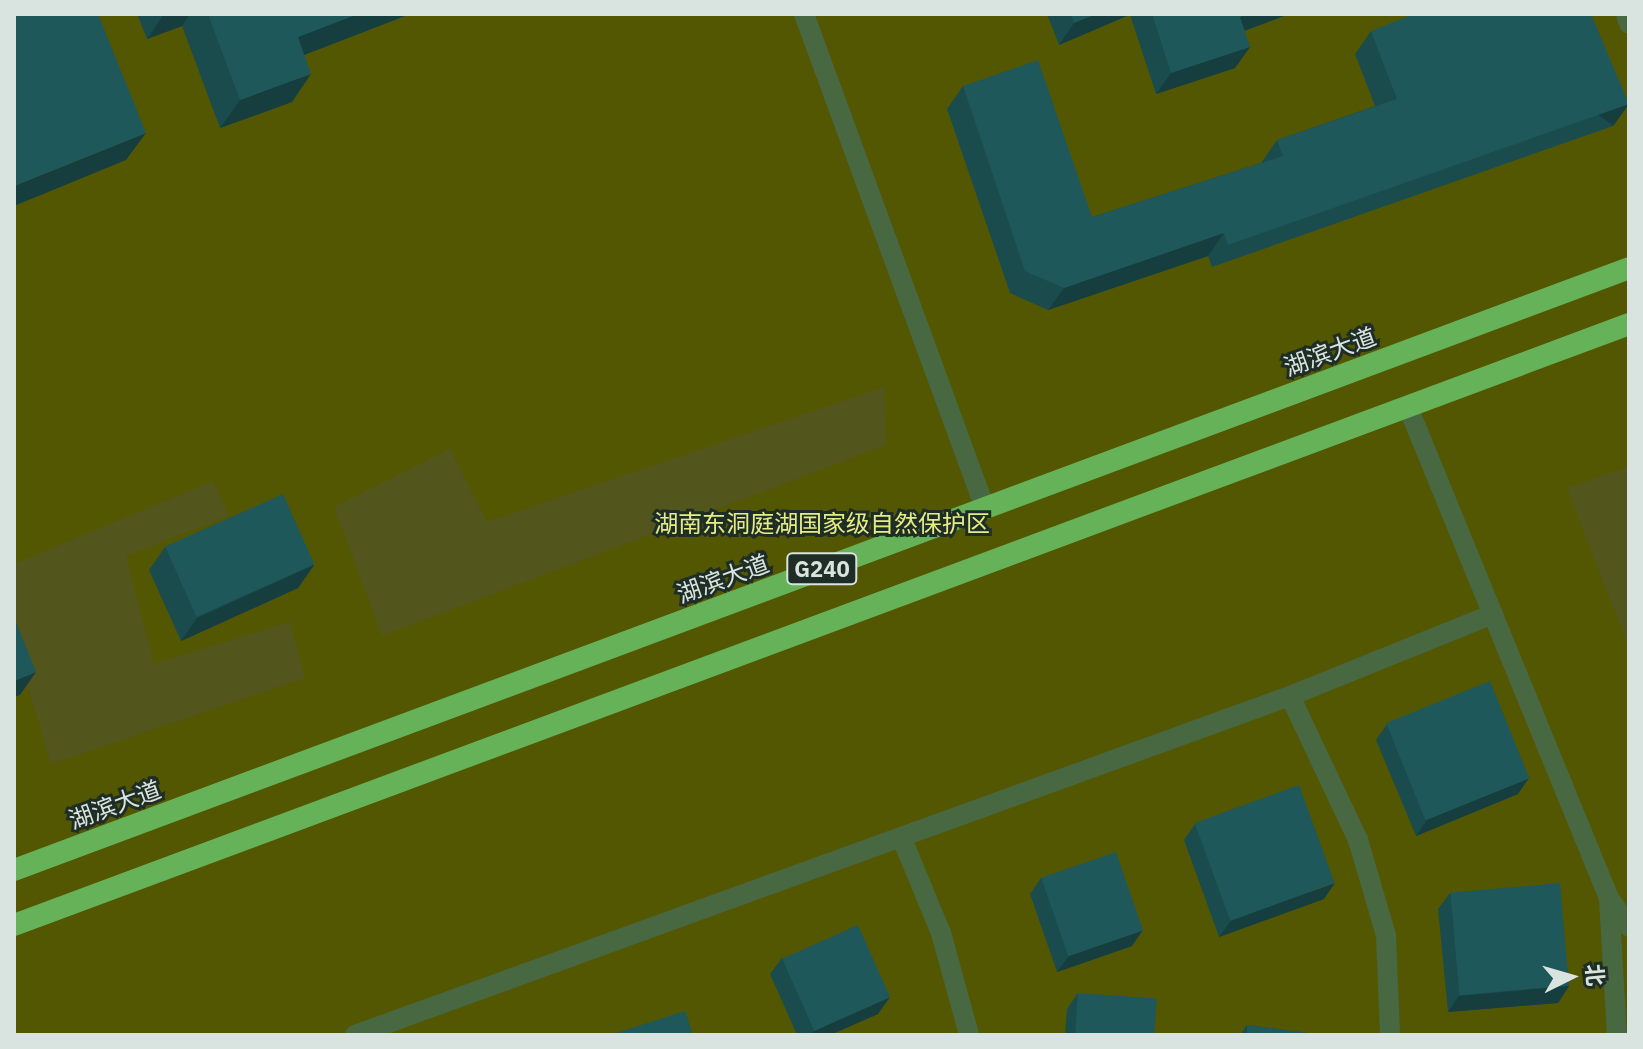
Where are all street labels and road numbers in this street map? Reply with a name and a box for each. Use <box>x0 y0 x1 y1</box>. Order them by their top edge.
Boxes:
street label: 湖滨大道 <box>1280 322 1380 382</box>
street label: 湖滨大道 <box>673 549 773 609</box>
road number: G240 <box>786 551 858 587</box>
street label: 湖滨大道 <box>65 775 165 835</box>

